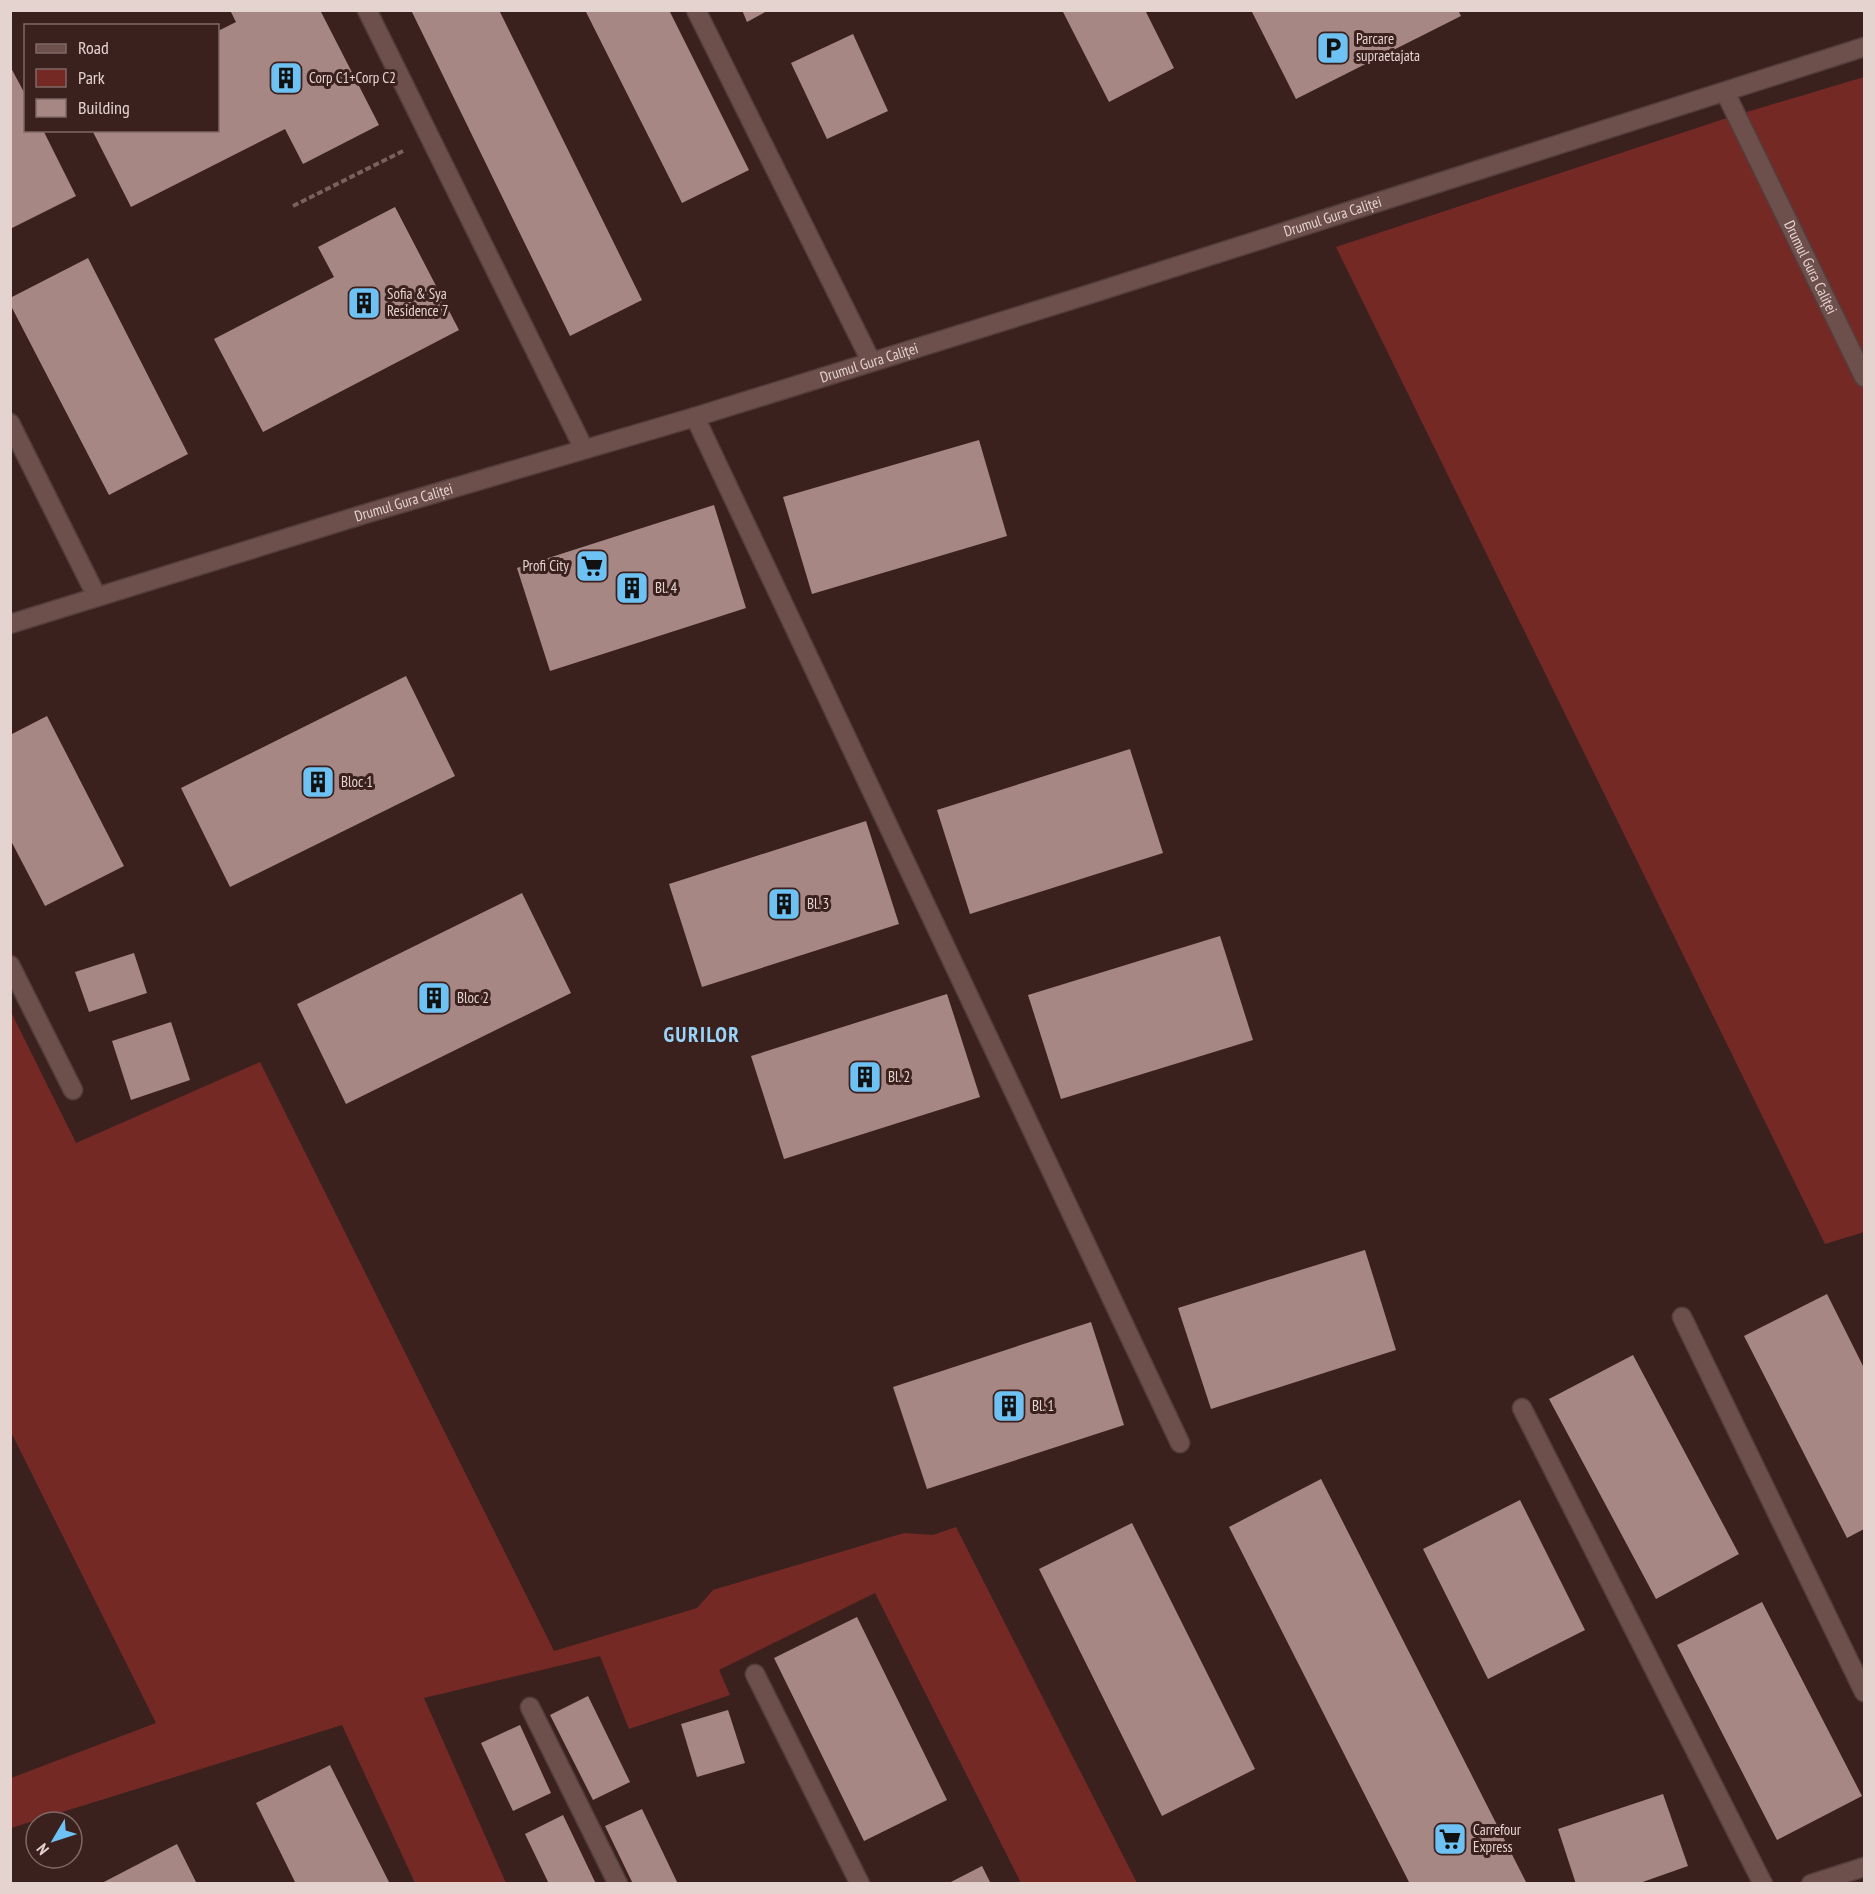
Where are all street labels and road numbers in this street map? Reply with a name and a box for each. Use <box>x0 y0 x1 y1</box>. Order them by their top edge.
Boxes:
street label: Drumul Gura Caliței <box>1281 192 1384 241</box>
street label: Drumul Gura Caliței <box>1780 217 1842 317</box>
street label: Drumul Gura Caliței <box>818 338 920 387</box>
street label: Drumul Gura Caliței <box>352 479 455 526</box>

